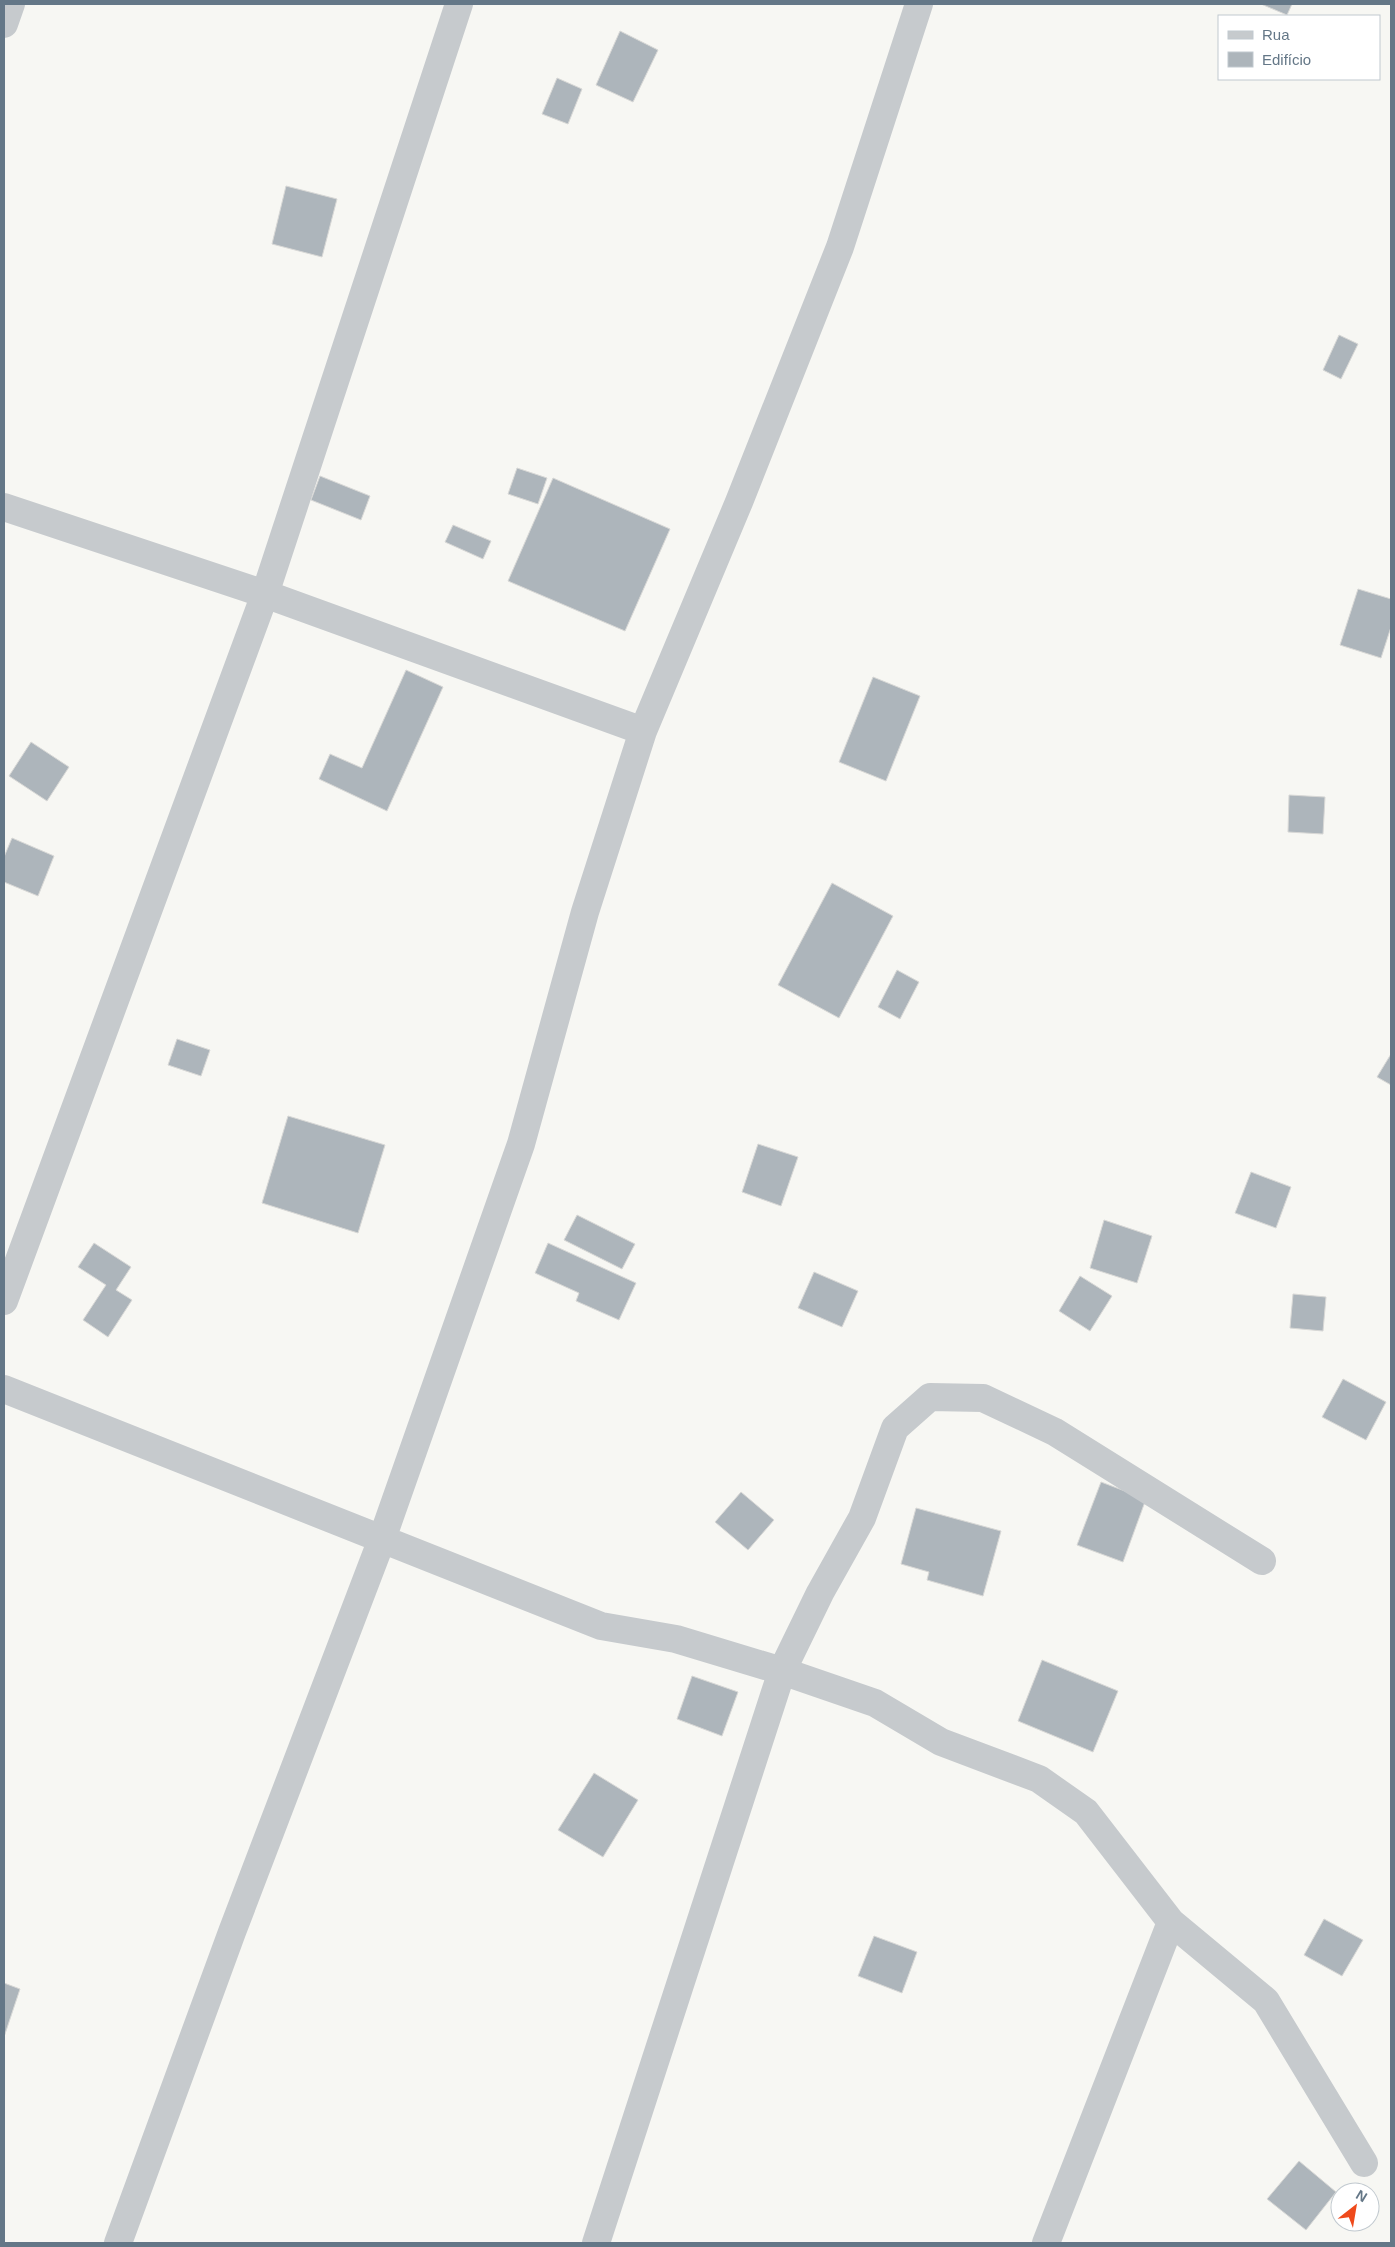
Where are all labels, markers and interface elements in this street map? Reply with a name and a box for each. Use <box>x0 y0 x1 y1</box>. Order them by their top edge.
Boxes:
legend <box>1218 15 1380 80</box>
text: Rua <box>1262 26 1290 43</box>
text: Edifício <box>1262 51 1311 68</box>
north arrow <box>1330 2182 1380 2232</box>
text: N <box>1353 2186 1370 2205</box>

